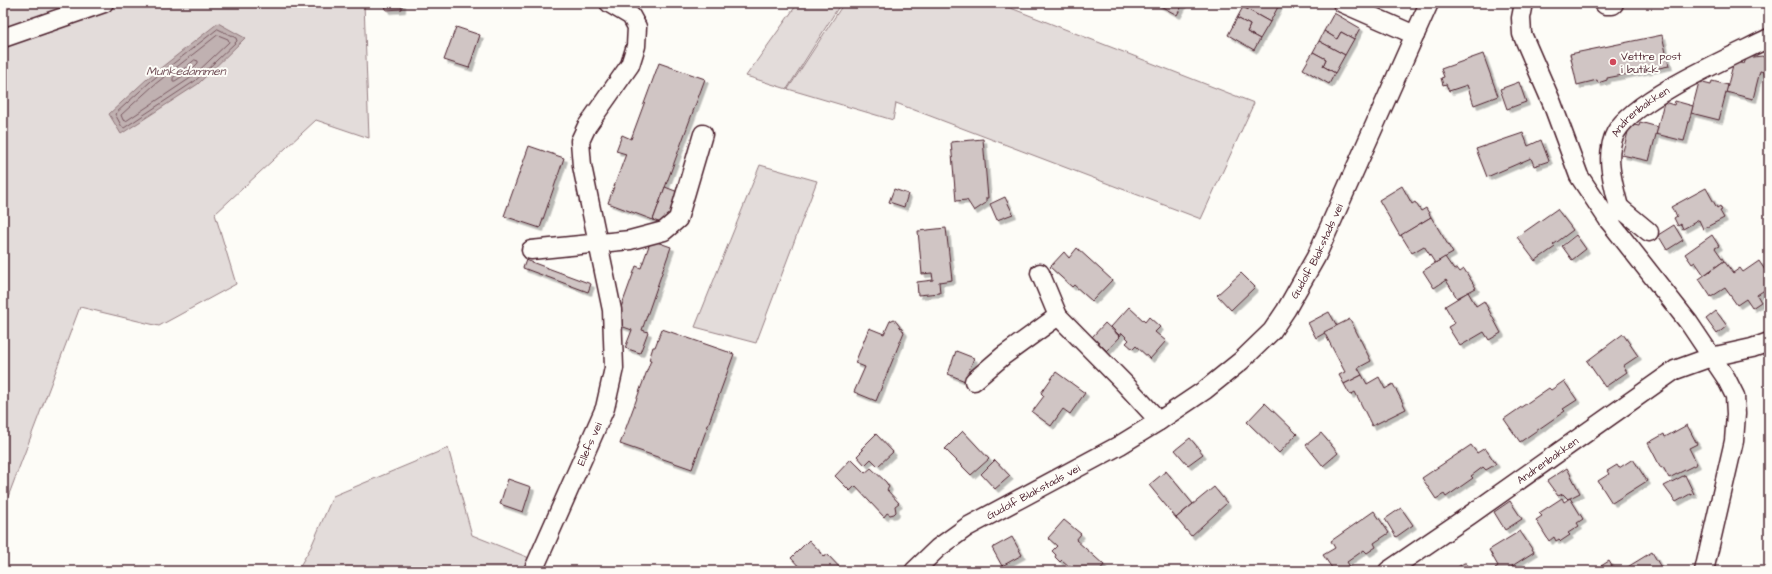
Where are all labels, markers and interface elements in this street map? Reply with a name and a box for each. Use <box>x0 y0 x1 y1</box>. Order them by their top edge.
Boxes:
place label: Vettre post i butikk <box>1621 49 1682 77</box>
marker: Vettre post i butikk <box>1608 57 1618 67</box>
water label: Munkedammen <box>146 63 227 80</box>
street label: Andrenbakken <box>1607 82 1672 139</box>
street label: Gudolf Blakstads vei <box>1287 201 1346 301</box>
street label: Ellefs vei <box>573 420 605 468</box>
street label: Andrenbakken <box>1513 433 1582 487</box>
street label: Gudolf Blakstads vei <box>984 460 1083 523</box>

